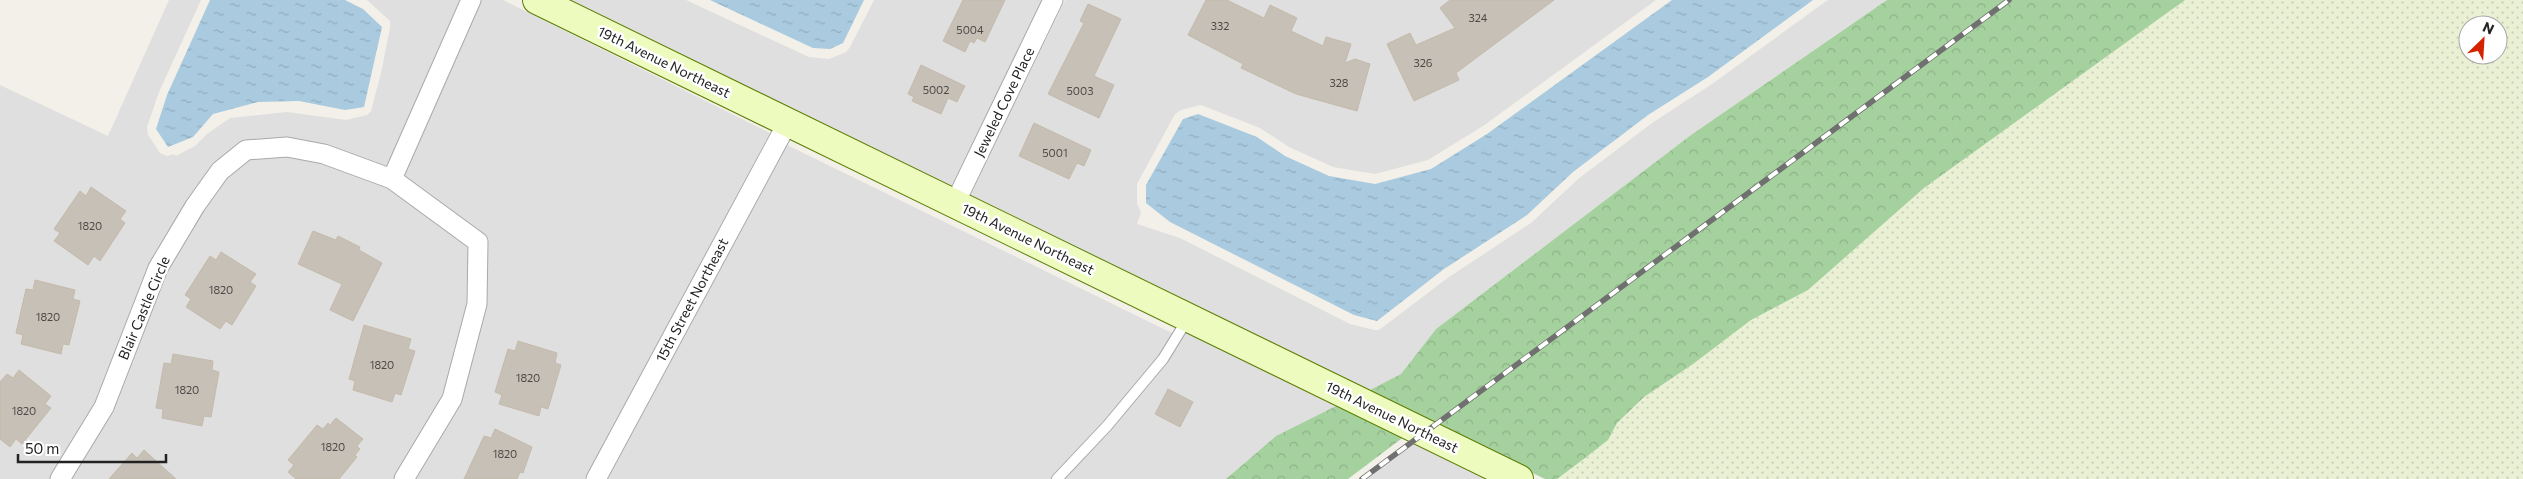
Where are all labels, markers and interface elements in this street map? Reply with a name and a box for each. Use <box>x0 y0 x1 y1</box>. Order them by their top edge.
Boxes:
house number: 324 <box>1469 11 1488 24</box>
north arrow <box>2458 15 2508 65</box>
text: N <box>2480 18 2497 38</box>
house number: 332 <box>1211 19 1229 32</box>
street label: 19th Avenue Northeast <box>595 22 733 101</box>
house number: 5004 <box>956 23 984 36</box>
street label: Jeweled Cove Place <box>970 44 1037 159</box>
house number: 326 <box>1414 56 1433 69</box>
house number: 328 <box>1330 76 1349 89</box>
house number: 5002 <box>923 83 949 96</box>
house number: 5003 <box>1067 84 1093 97</box>
house number: 5001 <box>1042 146 1068 159</box>
street label: 19th Avenue Northeast <box>959 199 1097 278</box>
house number: 1820 <box>78 219 102 232</box>
street label: 15th Street Northeast <box>652 235 732 365</box>
street label: Blair Castle Circle <box>114 253 173 362</box>
house number: 1820 <box>209 283 233 296</box>
house number: 1820 <box>36 310 60 323</box>
house number: 1820 <box>370 358 394 371</box>
house number: 1820 <box>516 371 540 384</box>
street label: 19th Avenue Northeast <box>1323 377 1461 456</box>
house number: 1820 <box>175 383 199 396</box>
house number: 1820 <box>12 404 36 417</box>
scale bar <box>18 432 165 464</box>
text: 50 m <box>25 439 59 457</box>
house number: 1820 <box>321 440 345 453</box>
house number: 1820 <box>493 447 517 460</box>

